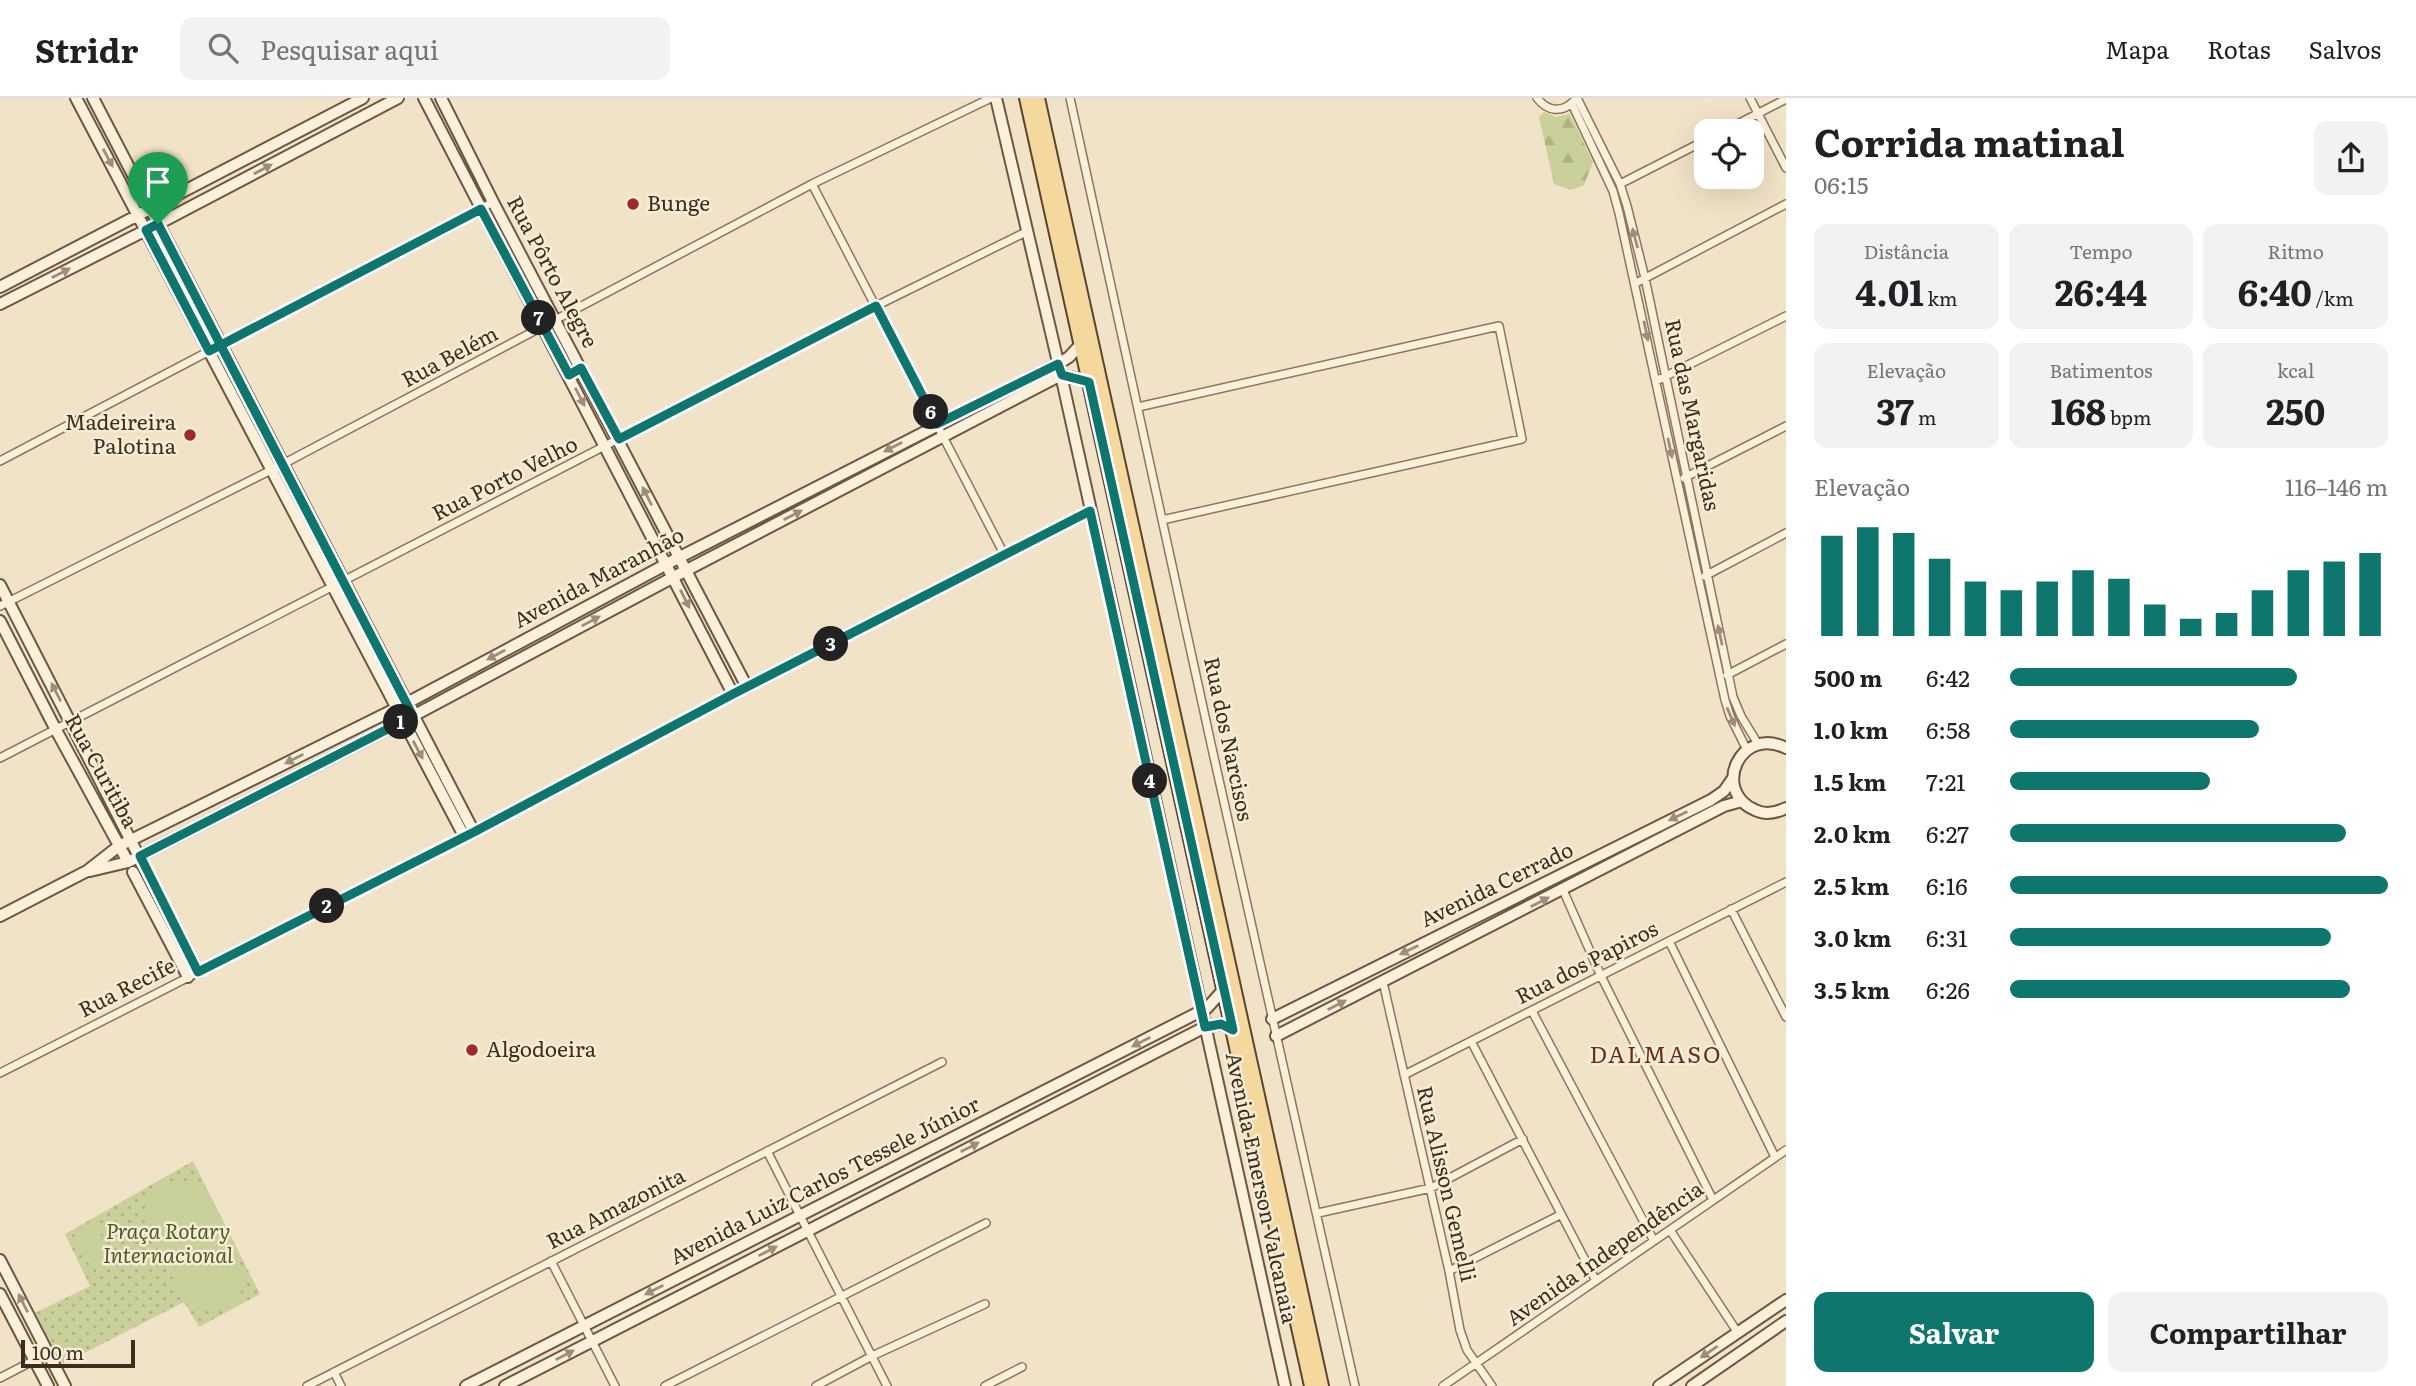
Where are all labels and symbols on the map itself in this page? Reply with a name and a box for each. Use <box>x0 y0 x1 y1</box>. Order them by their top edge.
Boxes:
one-way arrow <box>102 149 114 168</box>
pin <box>128 152 188 224</box>
one-way arrow <box>253 163 273 175</box>
place label: Bunge <box>647 186 710 217</box>
street label: Rua Pôrto Alegre <box>501 189 607 352</box>
marker: Bunge <box>625 196 641 212</box>
one-way arrow <box>1629 227 1640 249</box>
one-way arrow <box>51 268 71 279</box>
pin: 7 <box>522 300 556 336</box>
street label: Rua Belém <box>395 316 503 393</box>
street label: Rua das Margaridas <box>1659 316 1730 513</box>
one-way arrow <box>1640 320 1651 342</box>
one-way arrow <box>575 387 586 407</box>
pin: 6 <box>914 394 948 430</box>
place label: Madeireira Palotina <box>65 405 177 460</box>
marker: Madeireira Palotina <box>182 427 198 443</box>
street label: Rua Porto Velho <box>426 427 582 527</box>
one-way arrow <box>1665 437 1676 459</box>
one-way arrow <box>883 441 903 452</box>
one-way arrow <box>642 486 653 506</box>
one-way arrow <box>783 509 803 521</box>
street label: Avenida Maranhão <box>507 518 689 634</box>
one-way arrow <box>678 590 690 610</box>
one-way arrow <box>582 615 602 627</box>
one-way arrow <box>1715 624 1726 646</box>
pin: 3 <box>814 626 848 662</box>
one-way arrow <box>486 649 506 661</box>
street label: Rua dos Narcisos <box>1198 653 1263 823</box>
one-way arrow <box>50 682 61 702</box>
pin: 1 <box>384 704 418 740</box>
street label: Rua Curitiba <box>59 707 148 833</box>
one-way arrow <box>1726 707 1737 728</box>
one-way arrow <box>412 741 424 761</box>
one-way arrow <box>284 753 304 764</box>
pin: 4 <box>1132 764 1168 798</box>
one-way arrow <box>1668 811 1688 822</box>
street label: Avenida Cerrado <box>1414 832 1578 933</box>
pin: 2 <box>310 888 344 924</box>
one-way arrow <box>1530 896 1550 908</box>
street label: Rua dos Papiros <box>1509 911 1663 1010</box>
one-way arrow <box>1399 945 1419 956</box>
street label: Rua Recife <box>72 948 180 1023</box>
one-way arrow <box>1327 1000 1347 1011</box>
place label: Algodoeira <box>486 1032 597 1063</box>
district label: DALMASO <box>1590 1036 1722 1070</box>
one-way arrow <box>1131 1037 1151 1048</box>
marker: Algodoeira <box>464 1042 480 1058</box>
street label: Avenida Emerson Valcanaia <box>1220 1049 1308 1327</box>
street label: Rua Alisson Gemelli <box>1411 1082 1486 1284</box>
street label: Avenida Luiz Carlos Tessele Júnior <box>664 1087 984 1271</box>
one-way arrow <box>960 1142 980 1153</box>
street label: Rua Amazonita <box>540 1158 690 1255</box>
street label: Avenida Independência <box>1499 1172 1709 1332</box>
park label: Praça Rotary Internacional <box>103 1214 233 1269</box>
one-way arrow <box>758 1246 778 1257</box>
one-way arrow <box>644 1284 664 1295</box>
one-way arrow <box>17 1293 29 1313</box>
scale bar <box>21 1337 135 1369</box>
one-way arrow <box>1700 1345 1719 1358</box>
one-way arrow <box>556 1349 575 1361</box>

